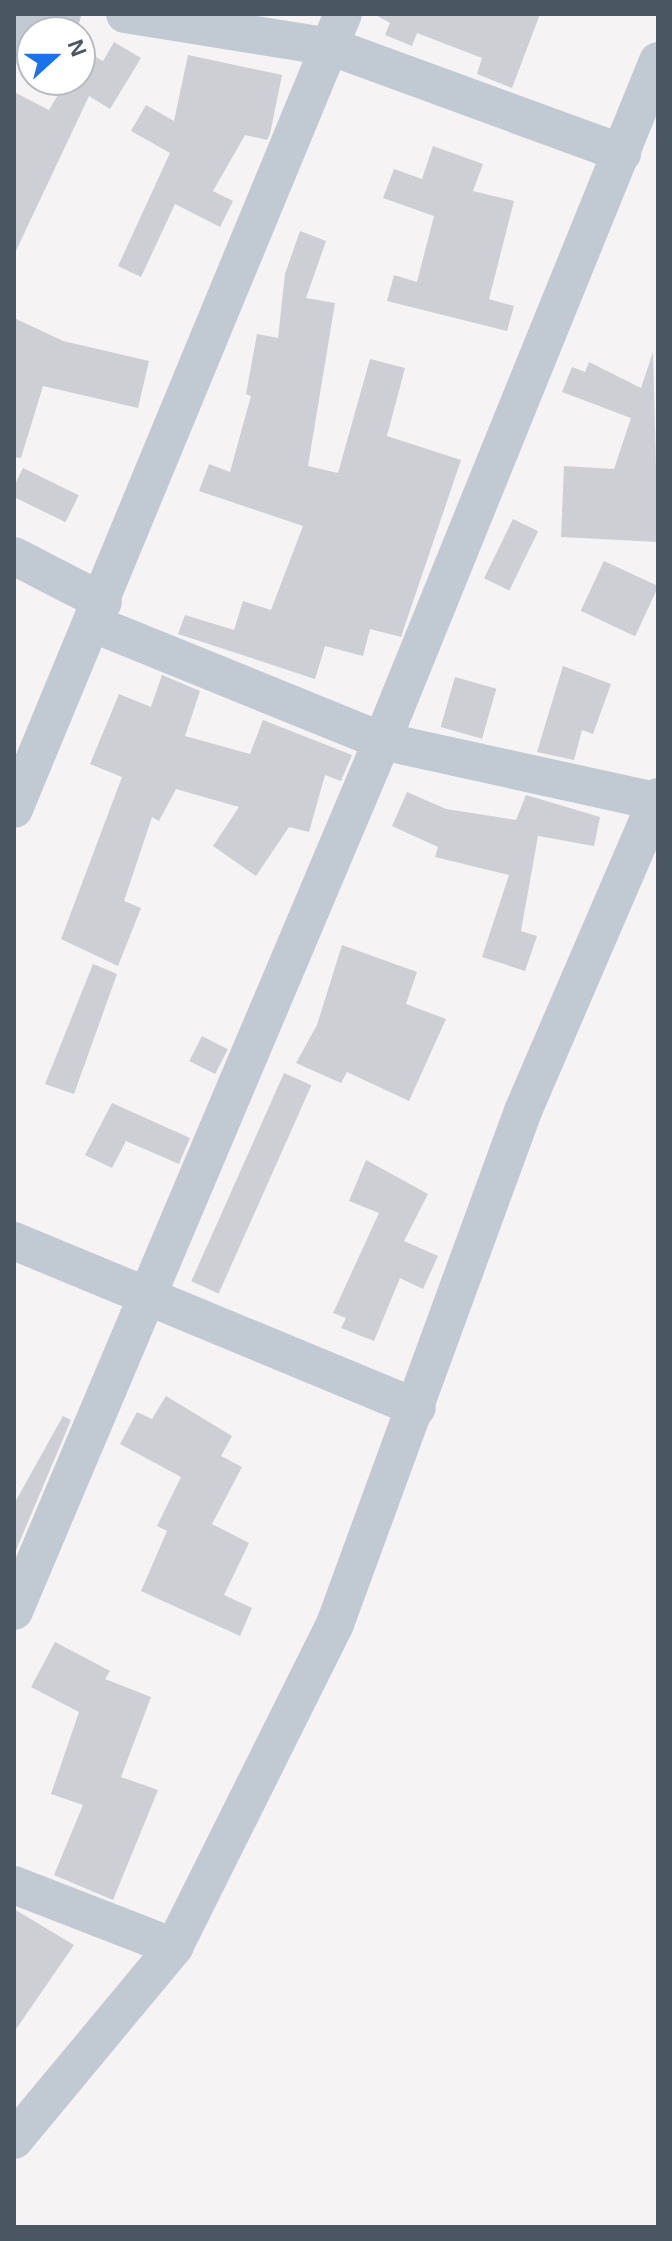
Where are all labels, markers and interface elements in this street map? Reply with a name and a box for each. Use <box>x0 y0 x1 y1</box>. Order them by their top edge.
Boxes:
north arrow <box>16 16 96 96</box>
text: N <box>62 36 92 60</box>

